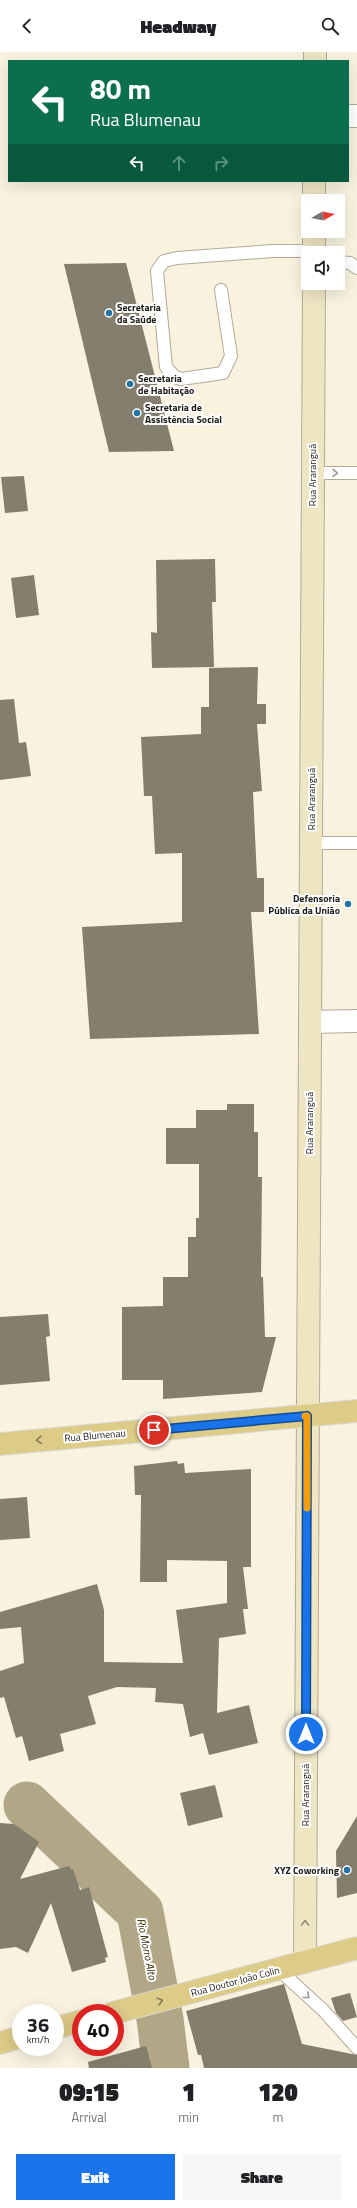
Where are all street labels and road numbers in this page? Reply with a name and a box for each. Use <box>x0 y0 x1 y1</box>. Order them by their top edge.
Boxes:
street label: Rua Araranguá <box>305 444 320 506</box>
street label: Rua Araranguá <box>304 768 319 830</box>
street label: Rua Araranguá <box>302 1092 317 1154</box>
street label: Rua Blumenau <box>64 1425 126 1446</box>
street label: Rua Araranguá <box>298 1764 313 1826</box>
street label: Rua Doutor João Colin <box>189 1962 281 2001</box>

